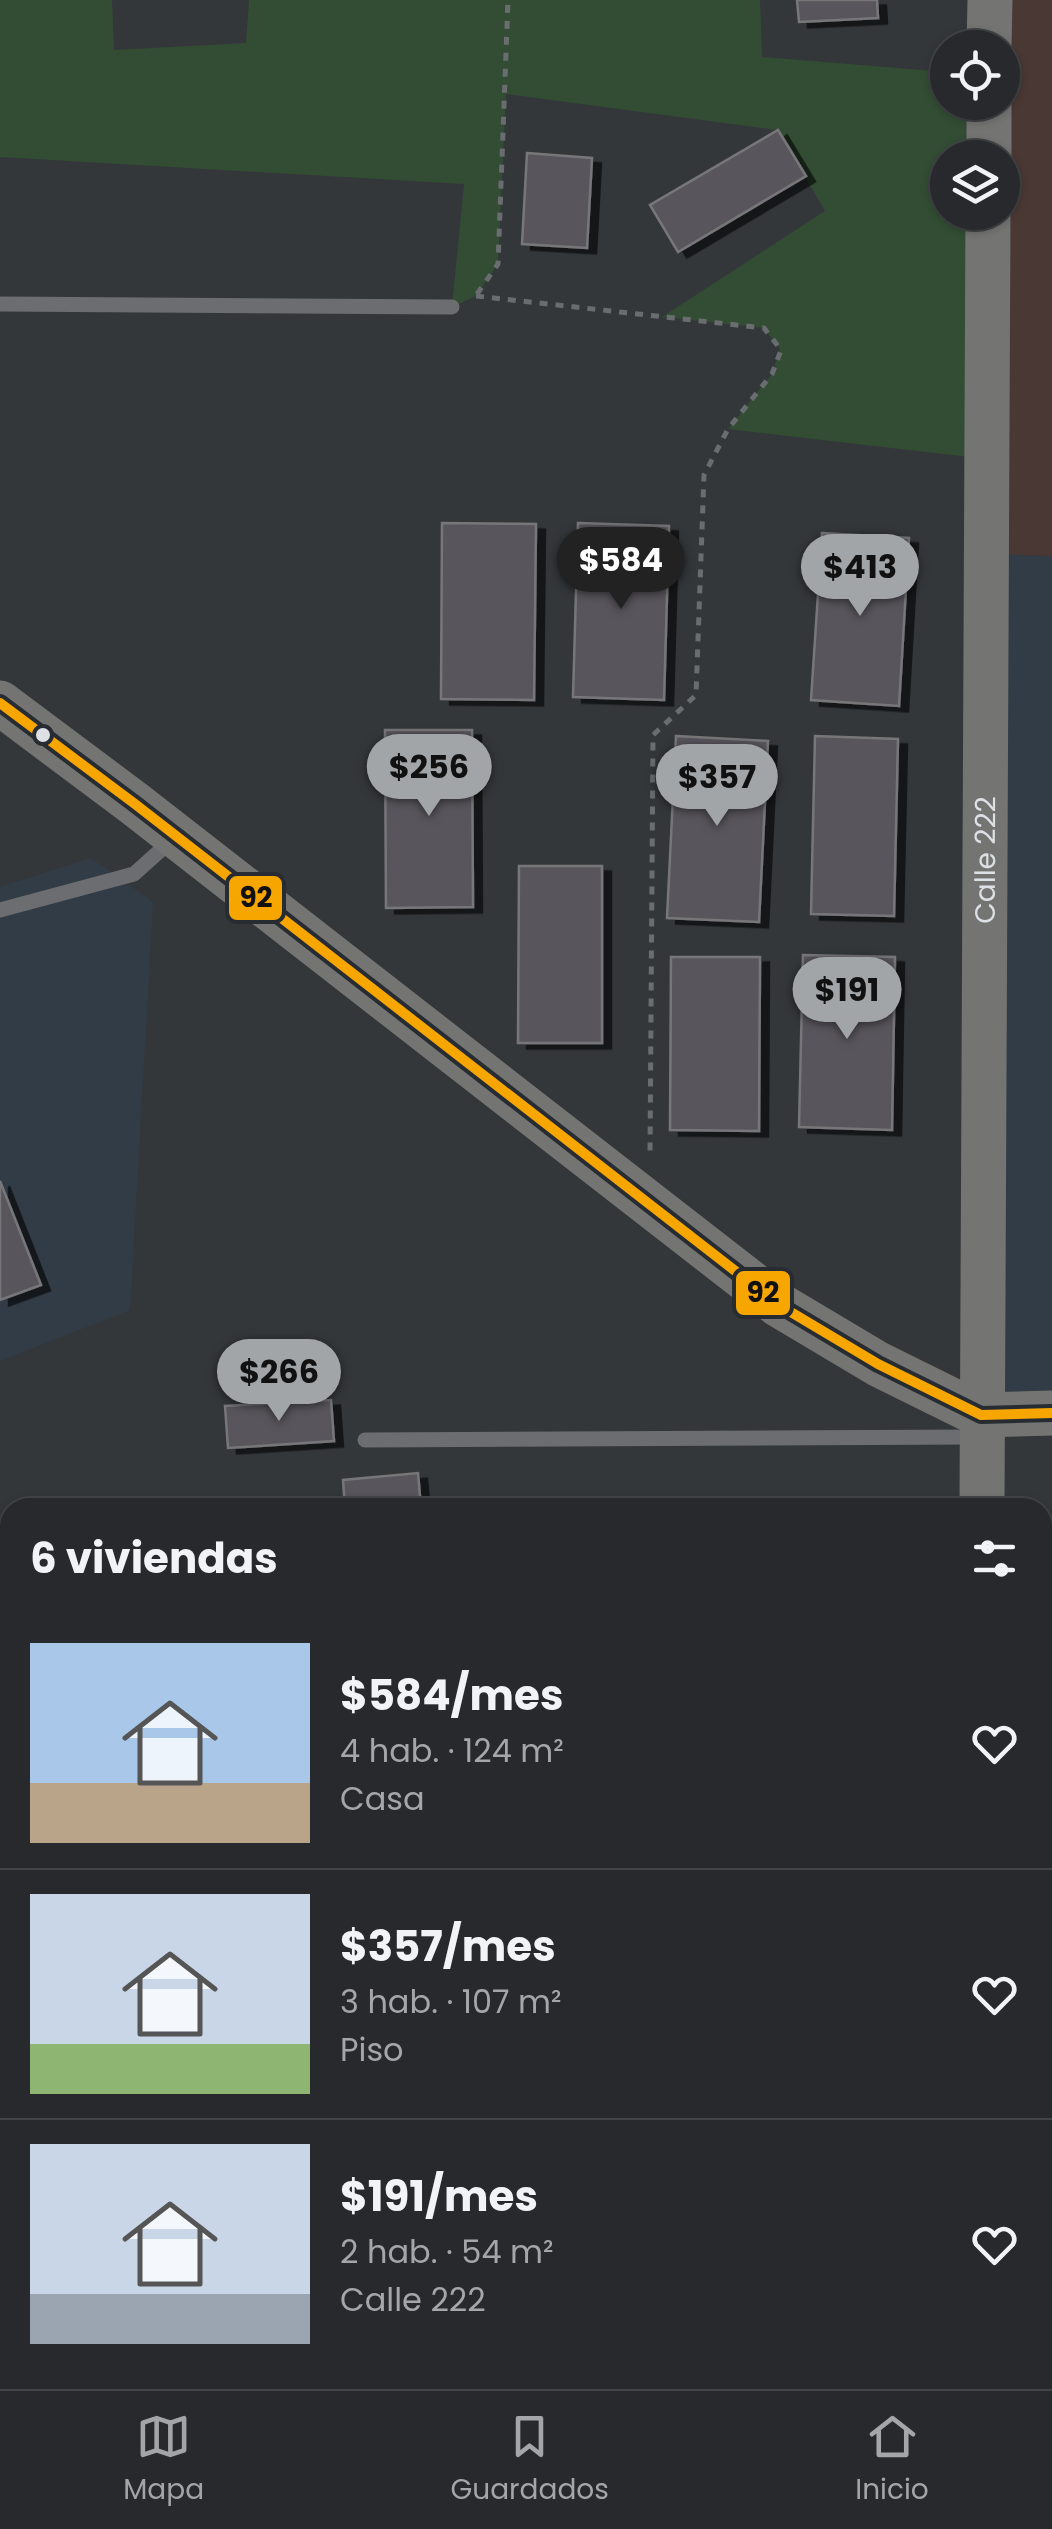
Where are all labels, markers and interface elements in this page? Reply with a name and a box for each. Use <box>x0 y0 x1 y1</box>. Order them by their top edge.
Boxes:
map controls <box>930 30 1020 230</box>
button: locate <box>930 30 1020 120</box>
button: layers <box>930 140 1020 230</box>
pin: $584 <box>562 527 680 612</box>
pin: $413 <box>801 534 919 619</box>
text: $584 <box>579 537 663 582</box>
text: $413 <box>823 544 897 589</box>
unlabelled marker <box>33 725 53 745</box>
pin: $256 <box>370 734 488 819</box>
text: $256 <box>389 744 469 789</box>
pin: $357 <box>658 744 776 829</box>
text: $357 <box>678 754 756 799</box>
street label: Calle 222 <box>966 796 1005 924</box>
line badge: 92 <box>227 874 284 922</box>
text: 92 <box>239 878 273 917</box>
pin: $191 <box>788 957 906 1042</box>
text: $191 <box>815 967 879 1012</box>
line badge: 92 <box>734 1269 792 1317</box>
text: 92 <box>746 1273 780 1312</box>
pin: $266 <box>220 1339 338 1424</box>
text: $266 <box>239 1349 319 1394</box>
text: 6 viviendas <box>30 1529 278 1588</box>
icon: filters <box>967 1531 1022 1586</box>
text: $584/mes <box>340 1666 563 1725</box>
icon: home <box>110 1683 230 1803</box>
icon: heart <box>967 1716 1022 1771</box>
text: 4 hab. · 124 m² <box>340 1728 564 1773</box>
text: Casa <box>340 1776 425 1821</box>
text: $357/mes <box>340 1917 556 1976</box>
icon: home <box>110 1934 230 2054</box>
icon: heart <box>967 1967 1022 2022</box>
text: 3 hab. · 107 m² <box>340 1979 562 2024</box>
text: Piso <box>340 2027 404 2072</box>
text: $191/mes <box>340 2167 538 2226</box>
icon: home <box>110 2184 230 2304</box>
icon: heart <box>967 2217 1022 2272</box>
text: 2 hab. · 54 m² <box>340 2229 554 2274</box>
text: Calle 222 <box>340 2277 486 2322</box>
tab: Mapa <box>123 2409 204 2511</box>
tab: Guardados <box>450 2409 609 2511</box>
tab: Inicio <box>855 2409 929 2511</box>

